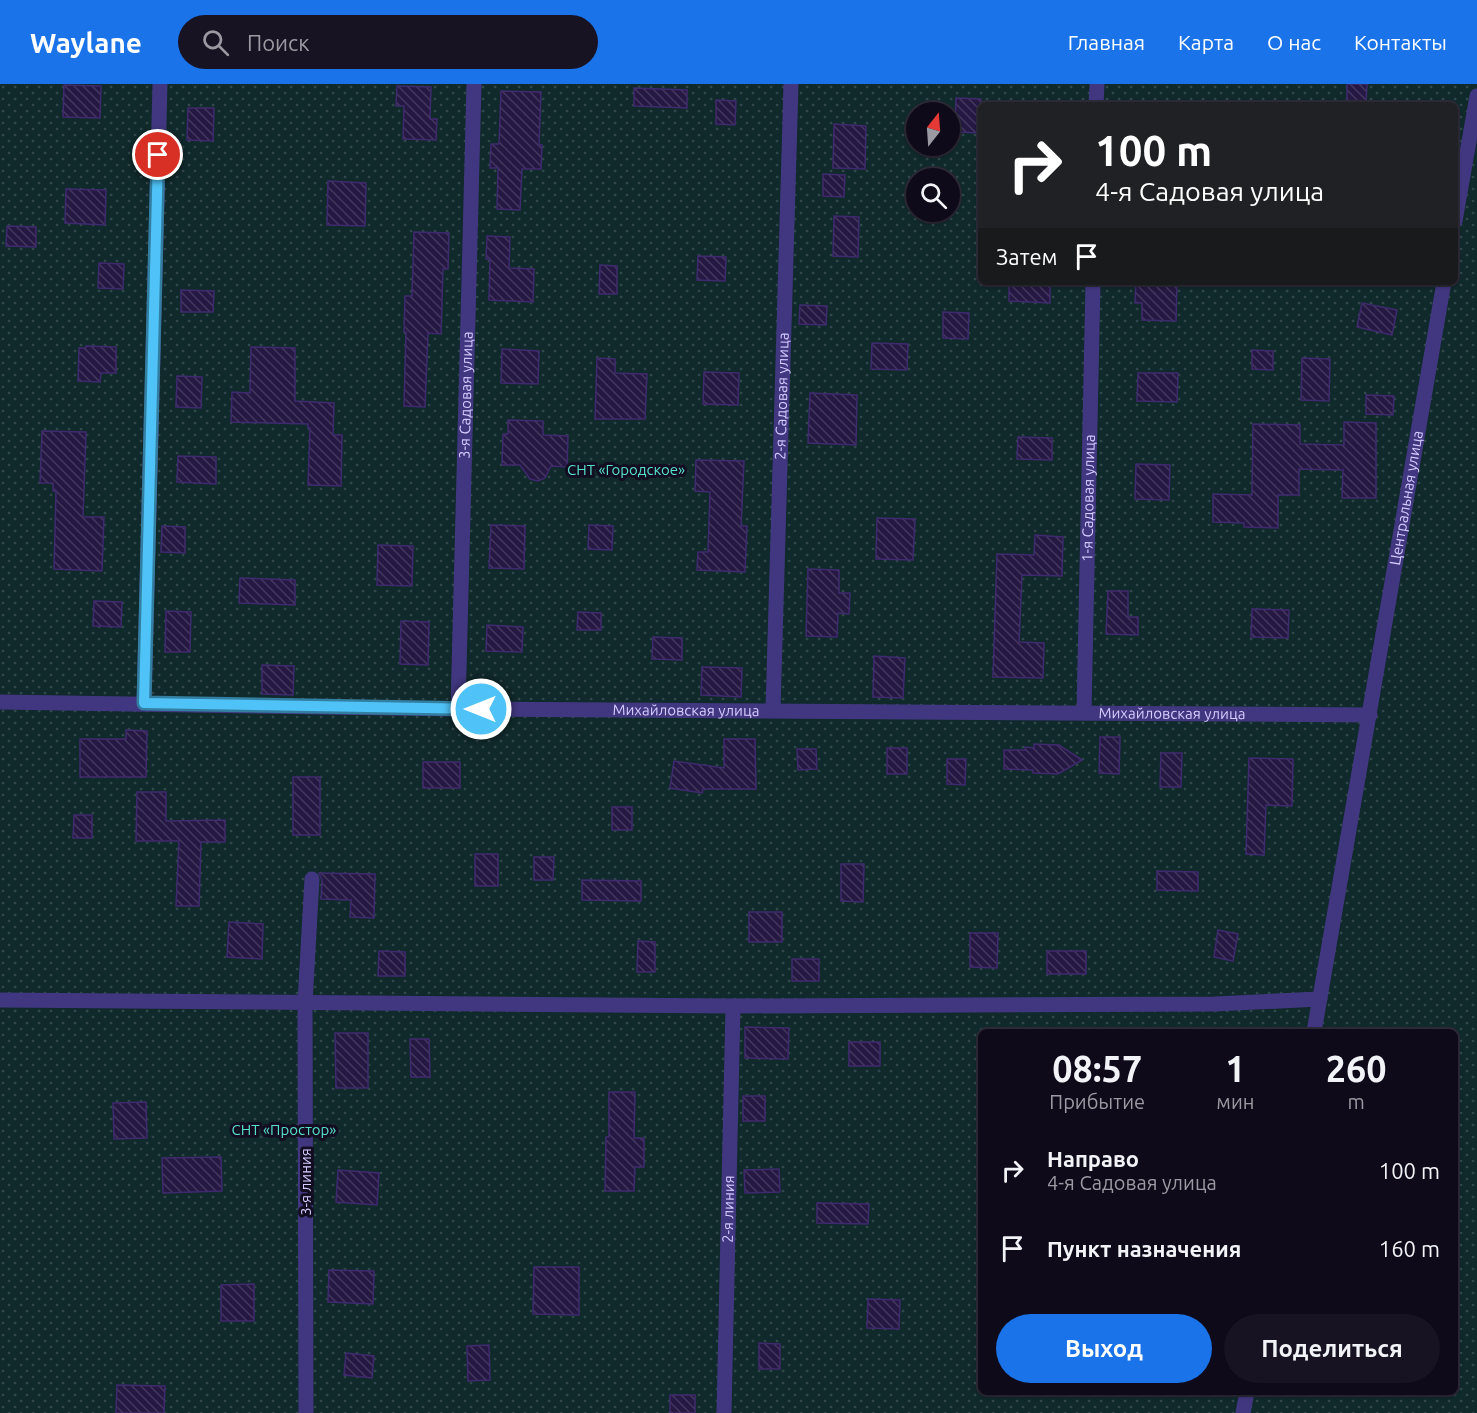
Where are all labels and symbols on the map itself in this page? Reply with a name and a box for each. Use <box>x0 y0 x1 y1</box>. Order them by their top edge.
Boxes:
north arrow <box>906 102 960 156</box>
pin <box>132 129 183 180</box>
street label: 3-я Садовая улица <box>455 331 476 459</box>
street label: 2-я Садовая улица <box>771 332 792 460</box>
street label: Центральная улица <box>1386 429 1426 567</box>
street label: 1-я Садовая улица <box>1078 434 1098 562</box>
park label: СНТ «Городское» <box>567 461 685 478</box>
position arrow <box>449 677 513 741</box>
street label: Михайловская улица <box>612 701 759 719</box>
street label: Михайловская улица <box>1098 704 1245 722</box>
park label: СНТ «Простор» <box>232 1121 336 1138</box>
street label: 3-я линия <box>297 1148 314 1216</box>
street label: 2-я линия <box>719 1175 737 1243</box>

